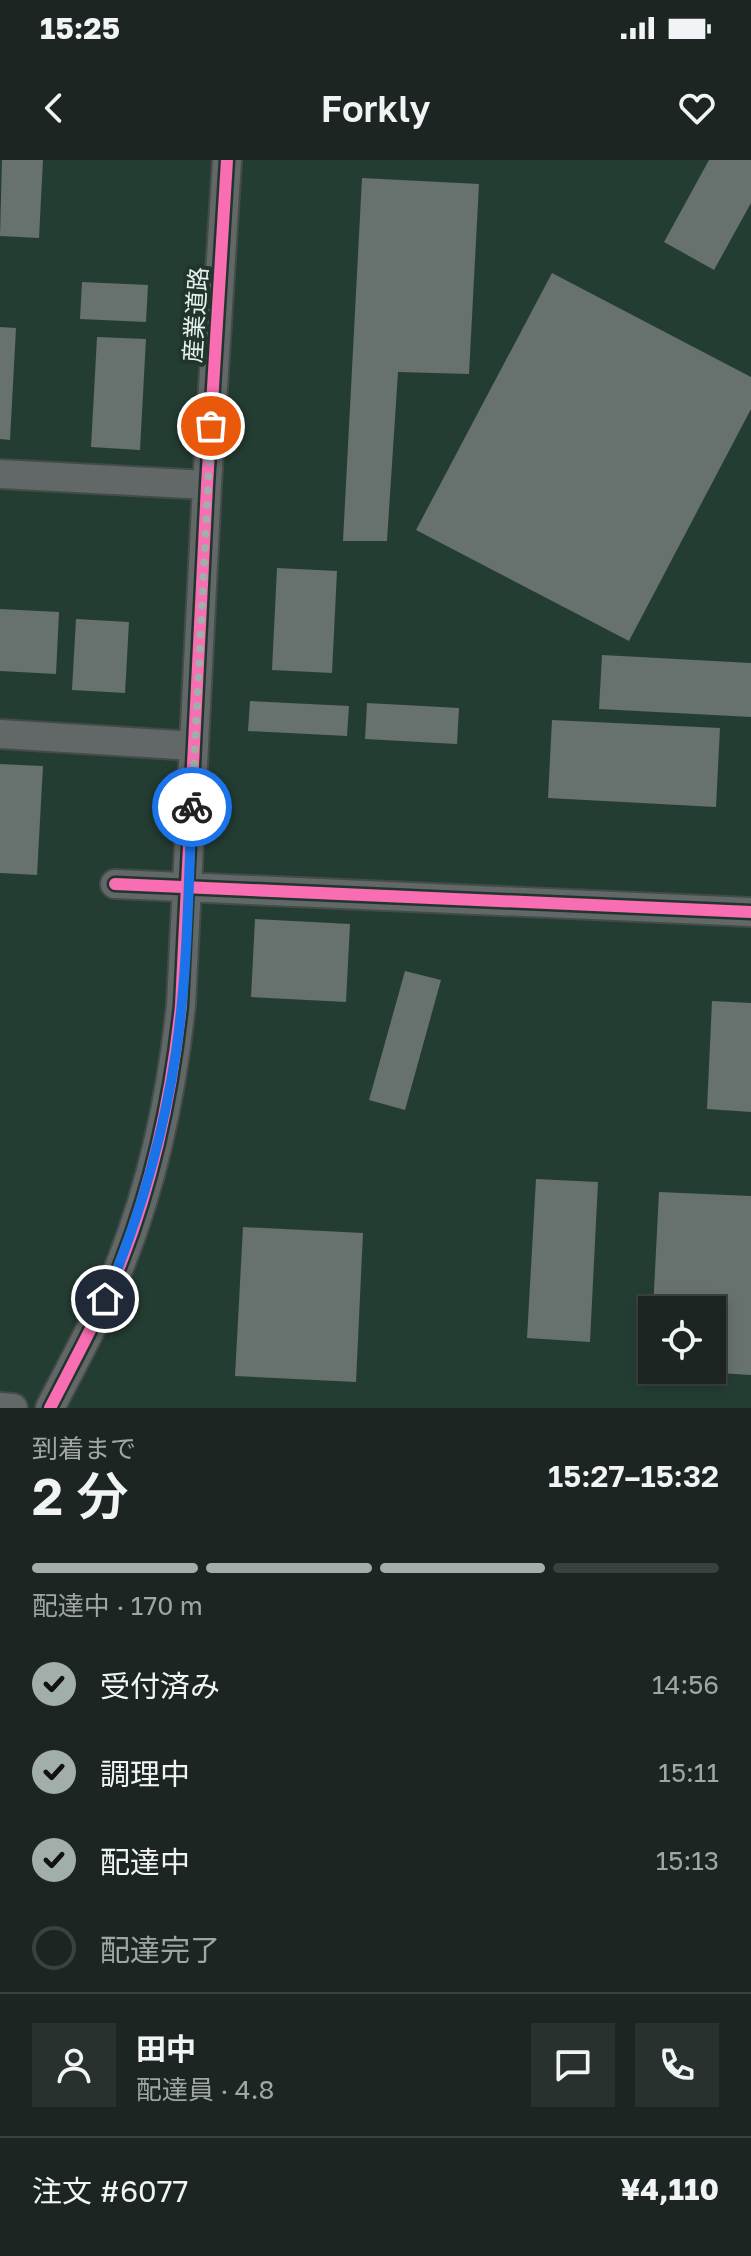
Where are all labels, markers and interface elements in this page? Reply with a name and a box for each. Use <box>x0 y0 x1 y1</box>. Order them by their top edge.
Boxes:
text: 15:25 <box>40 10 120 46</box>
icon: back <box>32 86 76 130</box>
icon: heart <box>675 86 719 130</box>
text: Forkly <box>321 87 430 130</box>
street label: 産業道路 <box>177 266 212 364</box>
pin <box>177 392 245 460</box>
icon: bag <box>189 404 233 448</box>
courier <box>152 767 232 847</box>
icon: bike <box>170 785 214 829</box>
pin <box>71 1265 139 1333</box>
icon: home <box>83 1277 127 1321</box>
map controls <box>638 1296 726 1384</box>
button: locate <box>638 1296 726 1384</box>
text: 到着まで <box>32 1433 136 1464</box>
text: 15:27–15:32 <box>548 1458 719 1494</box>
text: 2 分 <box>32 1464 128 1526</box>
text: 配達中 · 170 m <box>32 1590 203 1621</box>
icon: check <box>32 1662 76 1706</box>
text: 受付済み <box>100 1668 220 1704</box>
text: 14:56 <box>652 1669 719 1700</box>
icon: check <box>32 1750 76 1794</box>
text: 調理中 <box>100 1756 190 1792</box>
text: 15:11 <box>658 1757 719 1788</box>
icon: check <box>32 1838 76 1882</box>
text: 配達中 <box>100 1844 190 1880</box>
text: 15:13 <box>656 1845 719 1876</box>
text: 配達完了 <box>100 1932 220 1968</box>
button: person <box>32 2023 116 2107</box>
button: chat <box>531 2023 615 2107</box>
button: phone <box>635 2023 719 2107</box>
text: 田中 <box>136 2031 196 2067</box>
text: 配達員 · 4.8 <box>136 2074 274 2105</box>
text: ¥4,110 <box>620 2171 719 2207</box>
text: 注文 #6077 <box>32 2173 188 2209</box>

